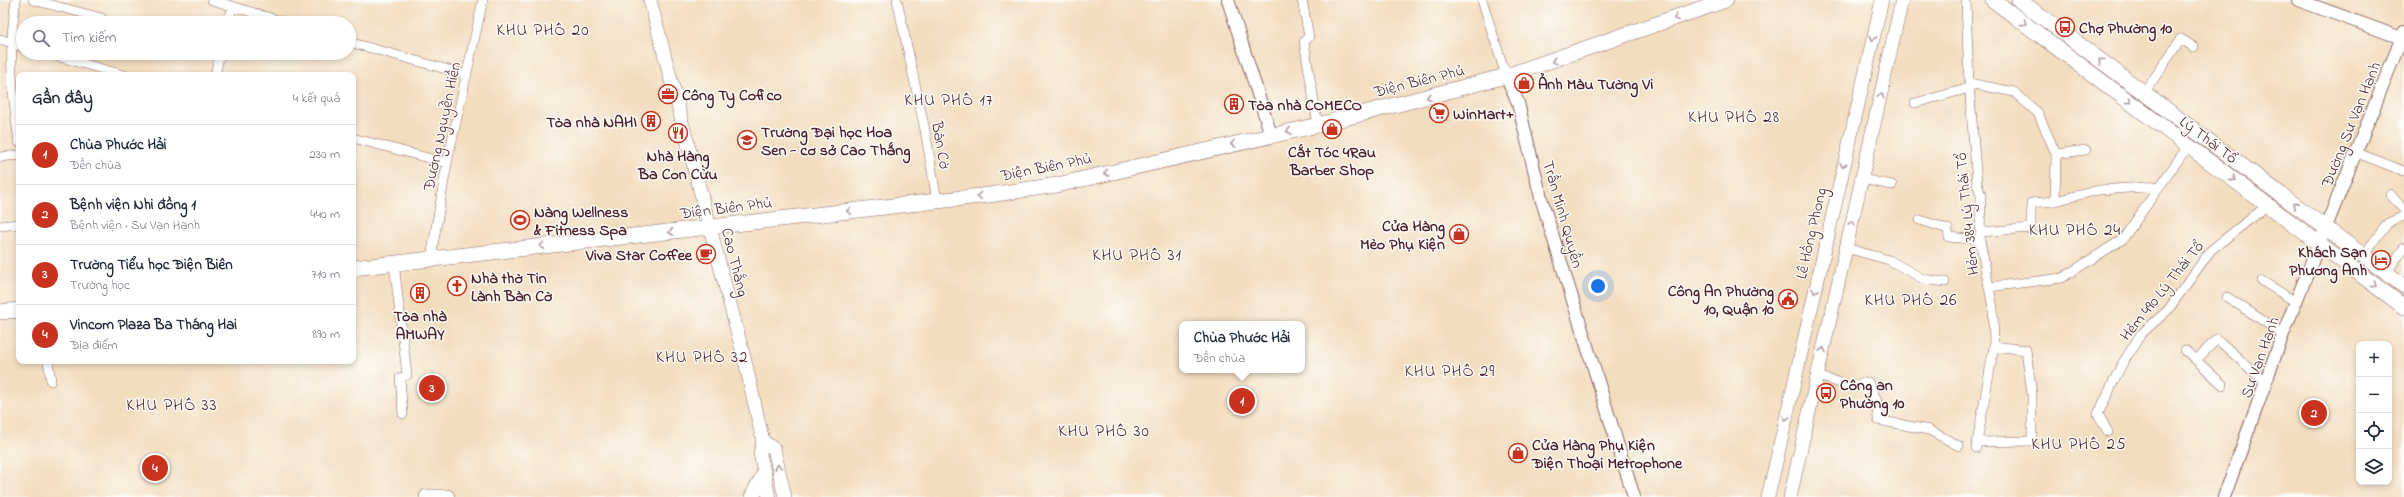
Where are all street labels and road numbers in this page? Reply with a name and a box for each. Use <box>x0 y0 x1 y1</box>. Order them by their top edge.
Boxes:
street label: Điện Biên Phủ <box>1371 59 1467 105</box>
street label: Đường Sư Vạn Hạnh <box>2315 59 2388 192</box>
street label: Đường Nguyễn Hiền <box>417 60 468 194</box>
street label: Lý Thái Tổ <box>2174 111 2242 170</box>
street label: Bàn Cờ <box>924 119 956 171</box>
street label: Điện Biên Phủ <box>998 147 1094 189</box>
street label: Hẻm 384 Lý Thái Tổ <box>1950 151 1986 276</box>
street label: Trần Minh Quyền <box>1535 158 1589 271</box>
street label: Lê Hồng Phong <box>1790 185 1834 282</box>
street label: Điện Biên Phủ <box>678 191 774 227</box>
street label: Cao Thắng <box>714 225 754 299</box>
street label: Hẻm 490 Lý Thái Tổ <box>2115 236 2210 346</box>
street label: Sư Vạn Hạnh <box>2235 314 2287 402</box>

